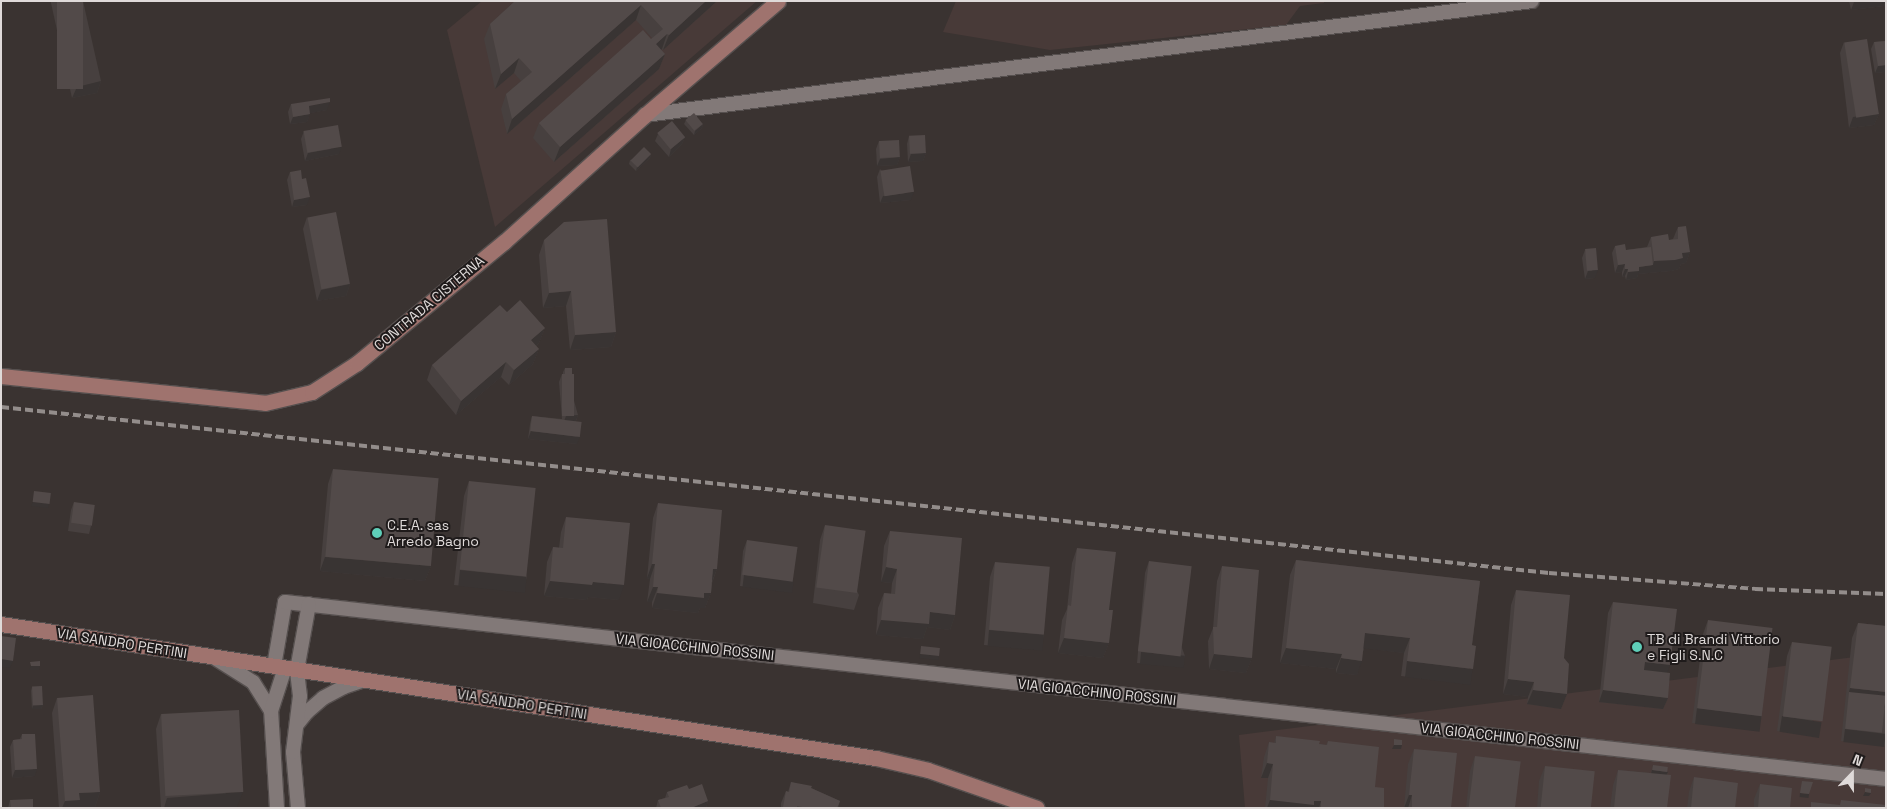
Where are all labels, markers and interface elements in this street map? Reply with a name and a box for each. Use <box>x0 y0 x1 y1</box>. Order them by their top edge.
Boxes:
street label: CONTRADA CISTERNA <box>370 252 488 354</box>
place label: C.E.A. sas Arredo Bagno <box>387 517 479 550</box>
marker: C.E.A. sas Arredo Bagno <box>371 527 383 539</box>
street label: VIA SANDRO PERTINI <box>56 624 188 662</box>
street label: VIA GIOACCHINO ROSSINI <box>615 630 775 664</box>
place label: TB di Brandi Vittorio e Figli S.N.C <box>1647 631 1780 664</box>
marker: TB di Brandi Vittorio e Figli S.N.C <box>1631 641 1643 653</box>
street label: VIA GIOACCHINO ROSSINI <box>1017 675 1177 709</box>
street label: VIA SANDRO PERTINI <box>456 685 588 723</box>
street label: VIA GIOACCHINO ROSSINI <box>1420 719 1580 753</box>
north arrow <box>1827 749 1877 799</box>
text: N <box>1850 750 1865 770</box>

